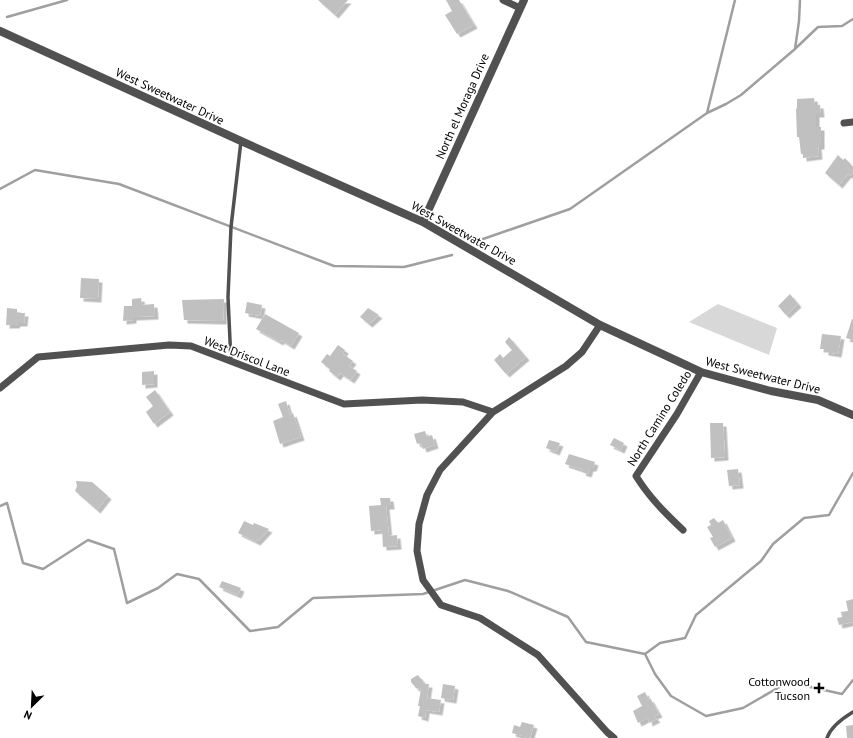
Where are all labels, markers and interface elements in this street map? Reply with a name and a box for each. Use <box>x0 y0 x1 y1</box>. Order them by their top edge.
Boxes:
street label: North el Moraga Drive <box>432 51 492 161</box>
street label: West Sweetwater Drive <box>113 64 227 128</box>
street label: West Sweetwater Drive <box>409 198 519 268</box>
street label: West Driscol Lane <box>202 333 292 379</box>
street label: West Sweetwater Drive <box>704 353 822 397</box>
street label: North Camino Coledo <box>624 367 694 469</box>
place label: Cottonwood Tucson <box>748 674 810 703</box>
marker: Cottonwood Tucson <box>813 682 825 694</box>
north arrow <box>12 686 52 726</box>
text: N <box>22 707 34 723</box>

